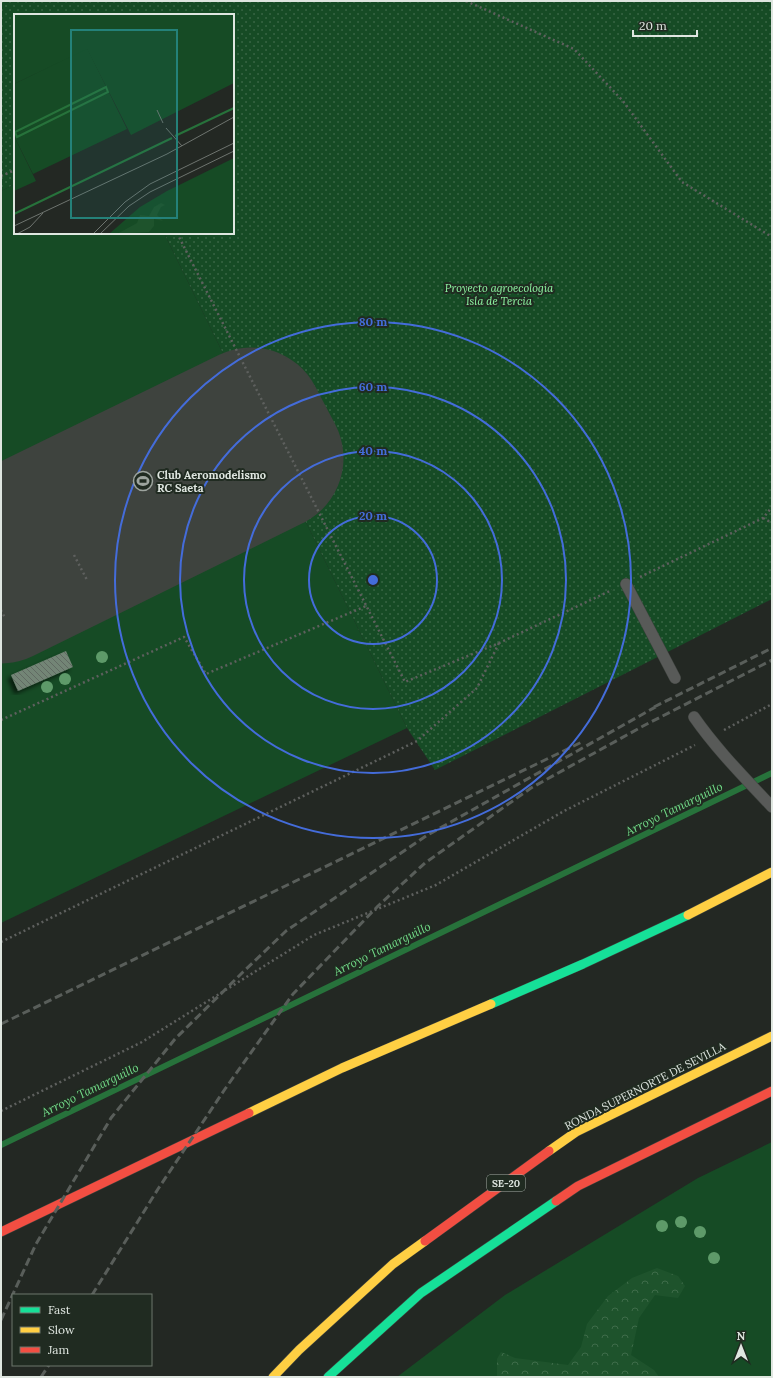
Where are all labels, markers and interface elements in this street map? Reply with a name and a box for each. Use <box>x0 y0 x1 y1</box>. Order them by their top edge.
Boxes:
scale bar <box>633 12 697 38</box>
inset map <box>14 14 234 234</box>
text: 20 m <box>639 18 667 33</box>
park label: Proyecto agroecología Isla de Tercia <box>445 281 554 308</box>
text: 80 m <box>359 314 387 329</box>
text: 60 m <box>359 379 387 394</box>
text: 40 m <box>359 443 387 458</box>
place label: Club Aeromodelismo RC Saeta <box>157 468 266 495</box>
sports icon: Club Aeromodelismo RC Saeta <box>132 470 154 492</box>
text: 20 m <box>359 508 387 523</box>
centre of rings <box>366 573 380 587</box>
water label: Arroyo Tamarguillo <box>622 778 725 839</box>
water label: Arroyo Tamarguillo <box>330 918 433 979</box>
street label: RONDA SUPERNORTE DE SEVILLA <box>562 1039 729 1133</box>
water label: Arroyo Tamarguillo <box>38 1059 141 1120</box>
road number: SE-20 <box>487 1175 525 1191</box>
legend <box>12 1294 152 1366</box>
text: Fast <box>48 1302 71 1317</box>
text: Slow <box>48 1322 75 1337</box>
north arrow <box>721 1326 761 1366</box>
text: N <box>737 1329 746 1343</box>
text: Jam <box>47 1342 69 1357</box>

